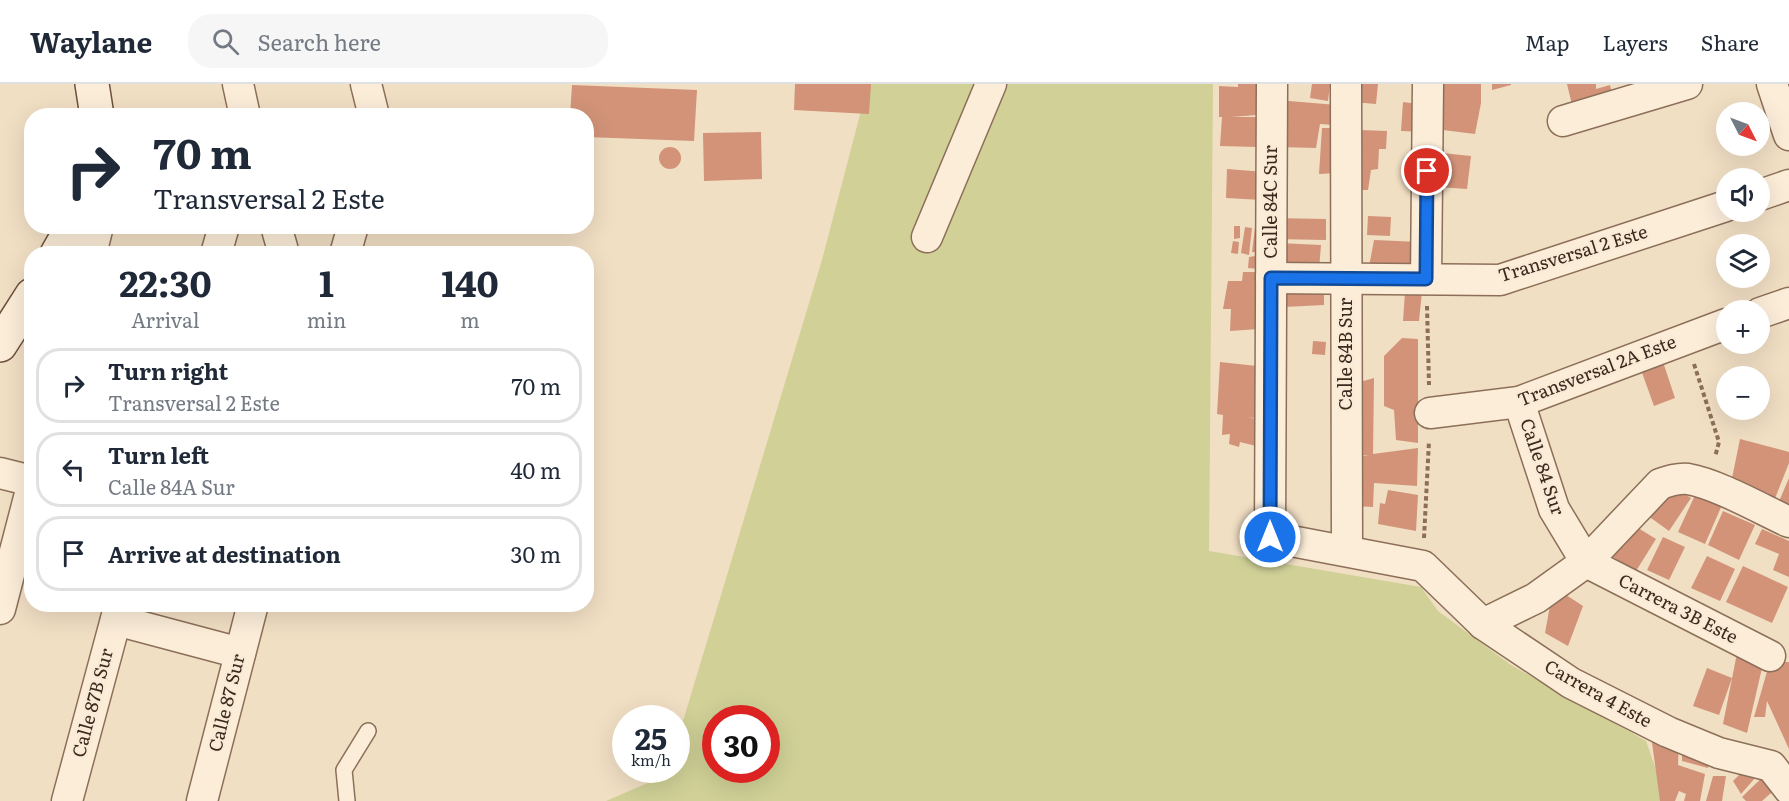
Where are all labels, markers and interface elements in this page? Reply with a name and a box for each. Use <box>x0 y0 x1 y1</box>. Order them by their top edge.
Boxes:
search box <box>188 14 608 68</box>
text: Waylane <box>30 20 152 62</box>
icon: search <box>209 25 242 58</box>
text: Search here <box>257 25 381 58</box>
text: Map <box>1525 26 1570 57</box>
text: Layers <box>1603 26 1668 57</box>
text: Share <box>1701 26 1759 57</box>
north arrow <box>1716 102 1770 156</box>
map controls <box>1716 102 1770 420</box>
text: 70 m <box>153 120 252 182</box>
icon: right <box>54 132 132 210</box>
street label: Calle 84C Sur <box>1256 145 1283 259</box>
pin <box>1401 145 1452 196</box>
icon: arrive <box>1410 154 1443 187</box>
button: sound <box>1716 168 1770 222</box>
text: Transversal 2 Este <box>153 177 385 217</box>
street label: Transversal 2 Este <box>1495 217 1650 288</box>
button: layers <box>1716 234 1770 288</box>
text: 22:30 <box>119 255 212 308</box>
text: 1 <box>319 255 334 308</box>
text: 140 <box>441 255 499 308</box>
street label: Calle 84B Sur <box>1331 297 1358 410</box>
button: + <box>1716 300 1770 354</box>
text: Arrival <box>131 304 200 334</box>
text: min <box>307 304 346 334</box>
text: m <box>460 304 480 334</box>
street label: Transversal 2A Este <box>1513 327 1680 412</box>
text: Turn right <box>108 354 228 387</box>
button: − <box>1716 366 1770 420</box>
icon: right <box>57 369 90 402</box>
text: 70 m <box>511 369 561 402</box>
text: Transversal 2 Este <box>108 387 280 417</box>
street label: Calle 84 Sur <box>1514 414 1573 519</box>
text: Turn left <box>108 438 209 471</box>
icon: left <box>57 453 90 486</box>
text: 40 m <box>510 453 561 486</box>
text: Calle 84A Sur <box>108 471 235 501</box>
position arrow <box>1238 505 1302 569</box>
icon: arrive <box>57 537 90 570</box>
text: Arrive at destination <box>108 537 341 570</box>
text: 30 m <box>511 537 561 570</box>
street label: Carrera 3B Este <box>1614 566 1743 649</box>
street label: Calle 87B Sur <box>64 645 119 760</box>
street label: Calle 87 Sur <box>200 650 251 754</box>
street label: Carrera 4 Este <box>1540 652 1657 733</box>
speed limit sign: 30 <box>702 705 780 783</box>
text: 25 <box>635 715 667 759</box>
text: km/h <box>631 748 671 771</box>

